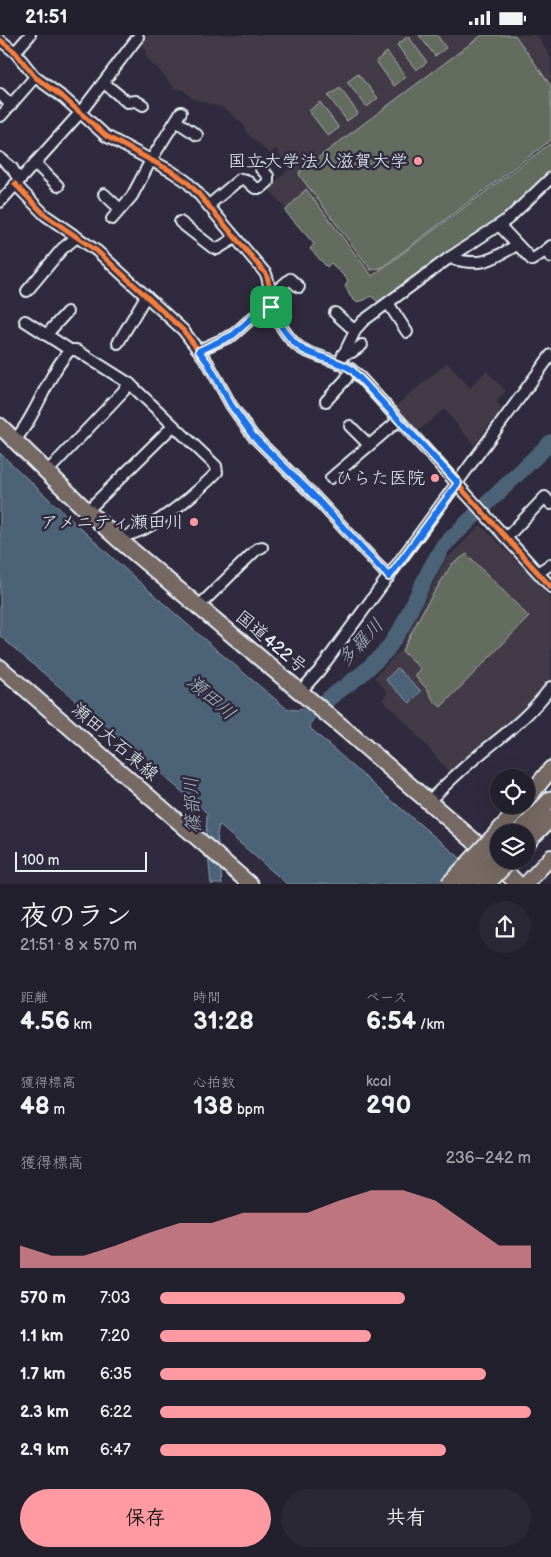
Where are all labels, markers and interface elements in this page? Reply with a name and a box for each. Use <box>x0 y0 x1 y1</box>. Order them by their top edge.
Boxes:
text: 21:51 <box>25 6 68 29</box>
place label: 国立大学法人滋賀大学 <box>228 151 408 172</box>
marker: 国立大学法人滋賀大学 <box>412 155 424 167</box>
pin <box>250 286 292 328</box>
icon: arrive <box>257 293 285 321</box>
place label: ひらた医院 <box>335 468 425 489</box>
marker: ひらた医院 <box>429 472 441 484</box>
place label: アメニティ瀬田川 <box>41 512 184 533</box>
marker: アメニティ瀬田川 <box>188 516 200 528</box>
street label: 国道422号 <box>231 606 311 678</box>
water label: 多羅川 <box>333 614 389 672</box>
water label: 瀬田川 <box>182 671 240 725</box>
street label: 瀬田大石東線 <box>67 699 163 785</box>
map controls <box>490 769 535 869</box>
button: locate <box>490 769 535 814</box>
water label: 篠部川 <box>180 776 206 834</box>
button: layers <box>490 824 535 869</box>
scale bar <box>15 849 148 873</box>
text: 100 m <box>22 852 59 869</box>
text: 夜のラン <box>20 900 132 933</box>
button: share <box>479 901 531 953</box>
text: 21:51 · 8 × 570 m <box>20 936 137 955</box>
text: 距離 <box>20 989 48 1006</box>
text: 時間 <box>193 989 221 1006</box>
text: ペース <box>366 989 407 1006</box>
text: 4.56 <box>20 1006 70 1037</box>
text: 31:28 <box>193 1006 254 1037</box>
text: 6:54 <box>366 1006 416 1037</box>
text: km <box>70 1016 92 1033</box>
text: /km <box>416 1016 445 1033</box>
text: kcal <box>366 1073 391 1090</box>
text: 獲得標高 <box>20 1074 76 1091</box>
text: 心拍数 <box>193 1074 235 1091</box>
text: 290 <box>366 1090 411 1121</box>
text: 48 <box>20 1091 50 1122</box>
text: 138 <box>193 1091 233 1122</box>
text: m <box>50 1101 65 1118</box>
text: bpm <box>233 1101 265 1118</box>
text: 236–242 m <box>446 1149 531 1168</box>
text: 獲得標高 <box>20 1154 84 1173</box>
text: 570 m <box>20 1289 66 1308</box>
text: 7:03 <box>100 1289 130 1308</box>
text: 1.1 km <box>20 1327 63 1346</box>
text: 7:20 <box>100 1327 130 1346</box>
text: 1.7 km <box>20 1365 65 1384</box>
text: 6:35 <box>100 1365 132 1384</box>
text: 2.3 km <box>20 1403 69 1422</box>
text: 6:22 <box>100 1403 132 1422</box>
text: 2.9 km <box>20 1441 69 1460</box>
text: 6:47 <box>100 1441 131 1460</box>
button: 保存 <box>20 1489 271 1547</box>
button: 共有 <box>281 1489 531 1547</box>

